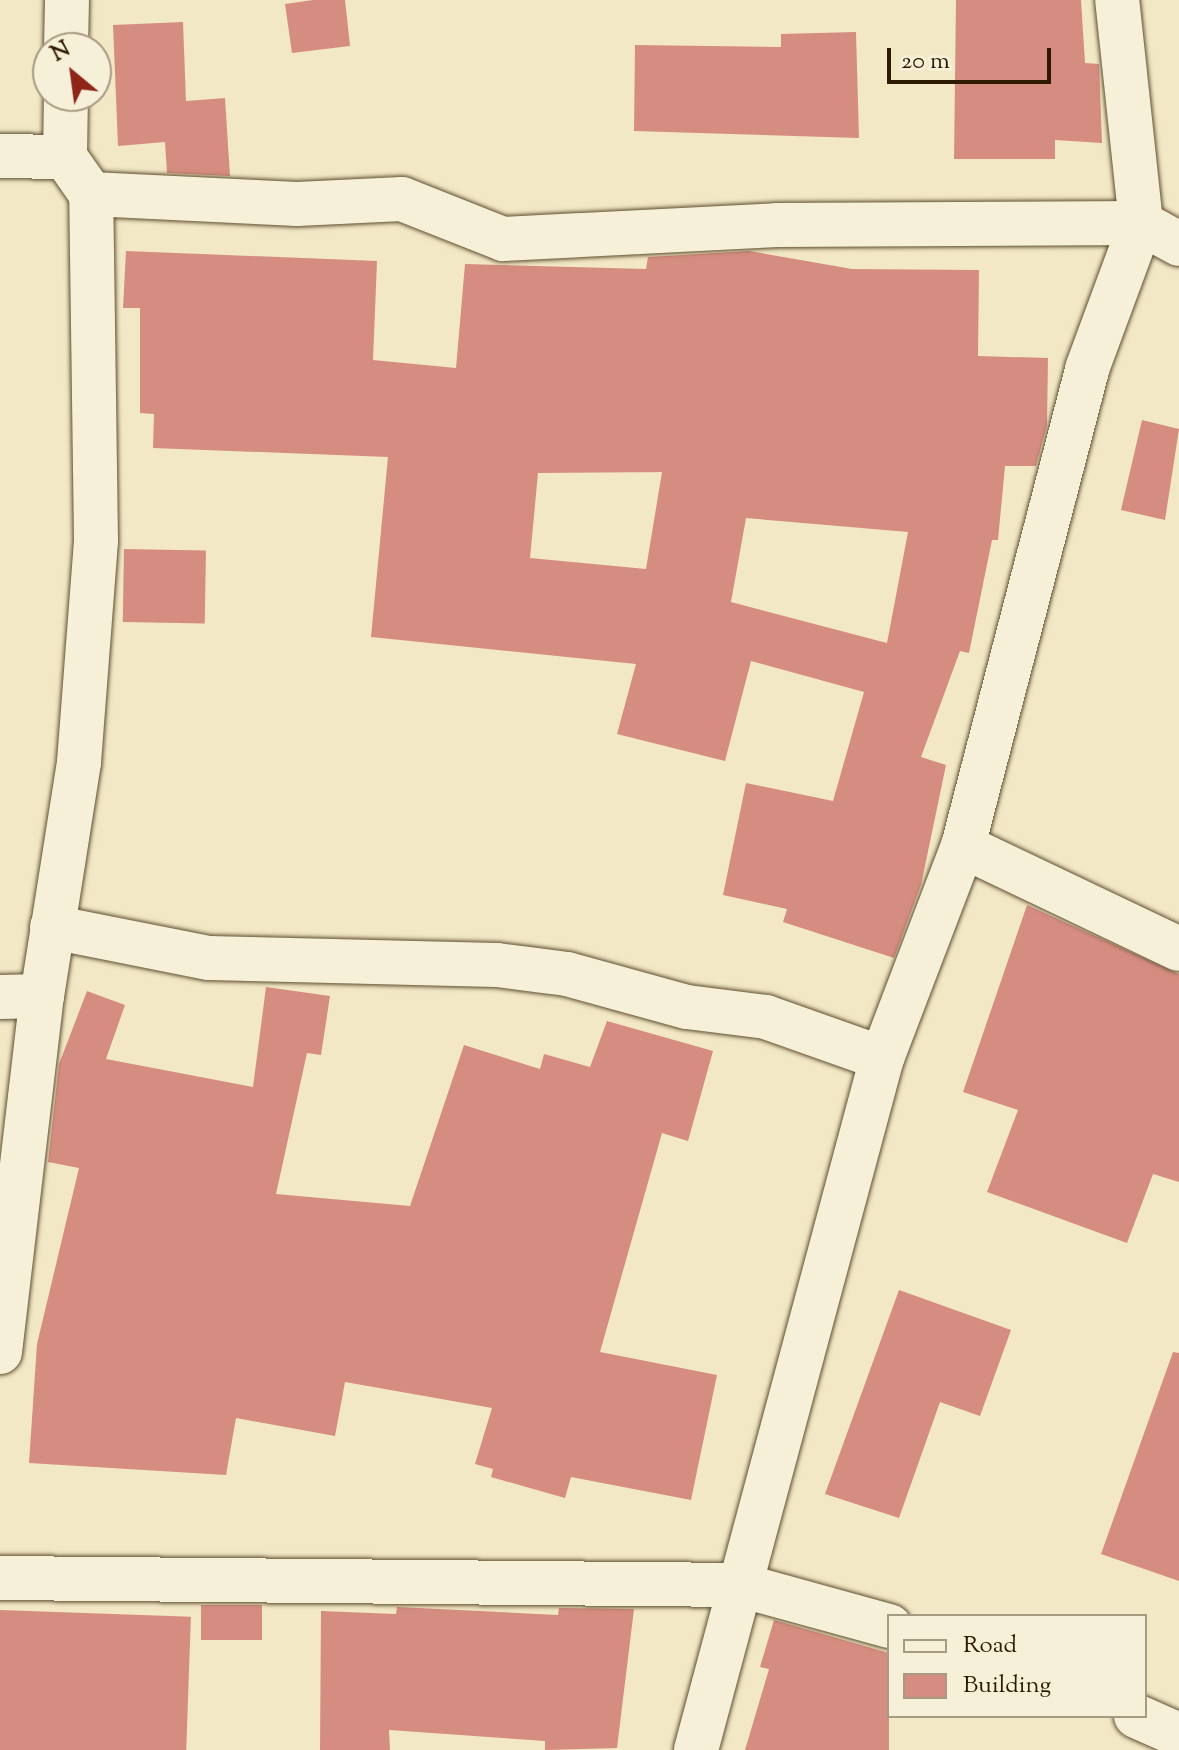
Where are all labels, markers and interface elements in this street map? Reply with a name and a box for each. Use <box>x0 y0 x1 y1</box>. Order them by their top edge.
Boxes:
north arrow <box>32 32 112 112</box>
scale bar <box>891 32 1055 82</box>
text: N <box>46 35 77 71</box>
text: 20 m <box>901 45 950 79</box>
legend <box>887 1614 1147 1718</box>
text: Road <box>963 1629 1017 1663</box>
text: Building <box>963 1669 1051 1703</box>

